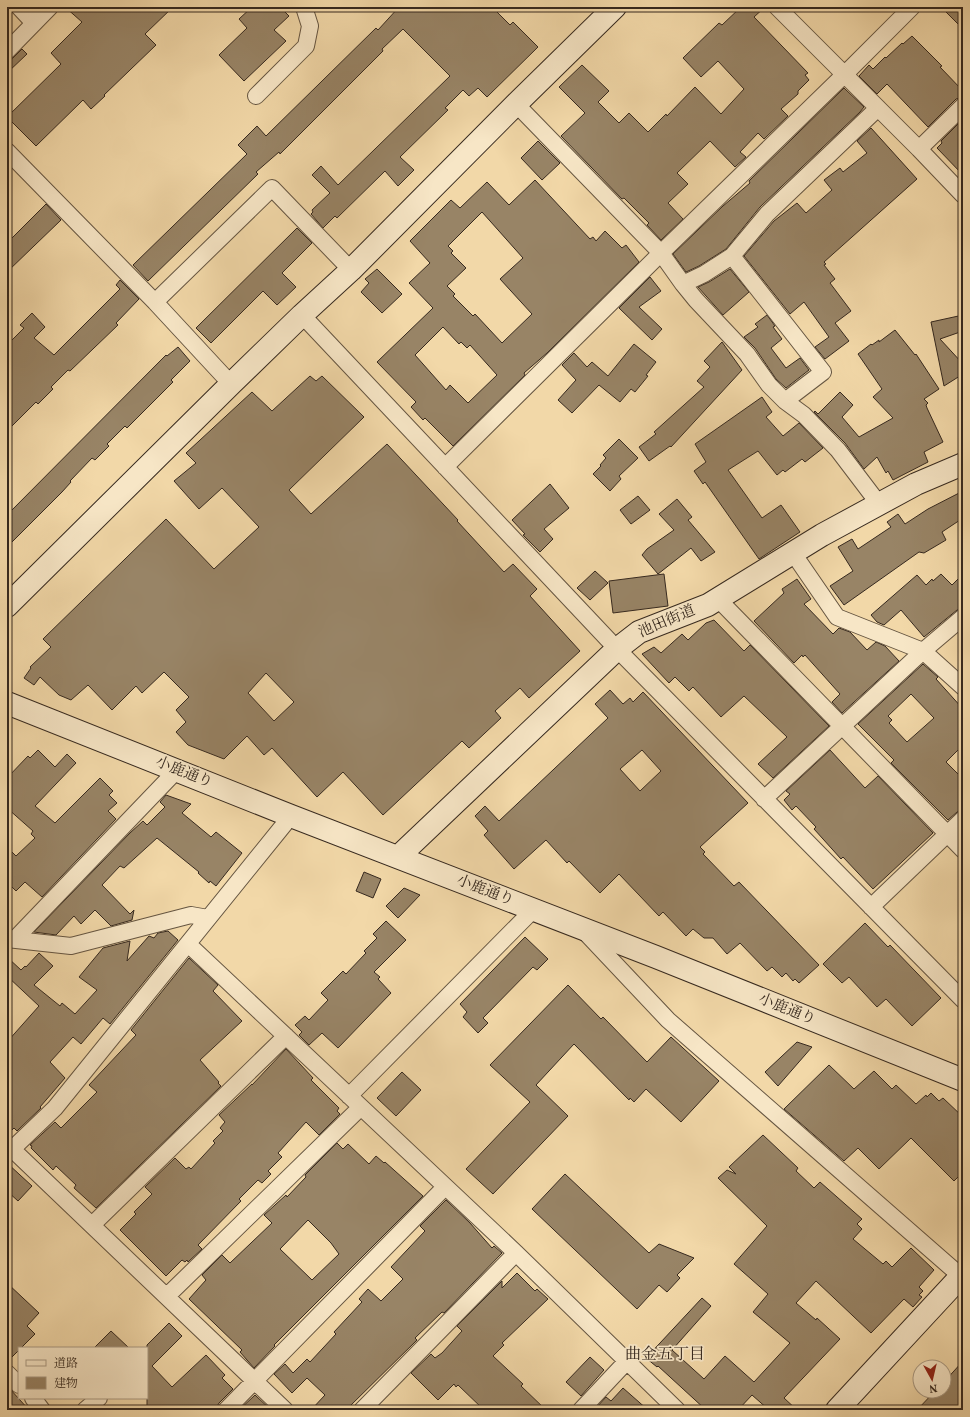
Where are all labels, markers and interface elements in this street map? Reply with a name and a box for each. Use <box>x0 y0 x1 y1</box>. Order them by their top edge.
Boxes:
street label: 池田街道 <box>635 601 699 643</box>
street label: 小鹿通り <box>152 752 216 794</box>
street label: 小鹿通り <box>453 870 517 912</box>
street label: 小鹿通り <box>755 989 819 1031</box>
district label: 曲金五丁目 <box>625 1344 705 1366</box>
legend <box>18 1347 148 1399</box>
text: 道路 <box>54 1356 78 1372</box>
north arrow <box>912 1359 952 1399</box>
text: 建物 <box>54 1376 78 1392</box>
text: N <box>928 1379 938 1395</box>

